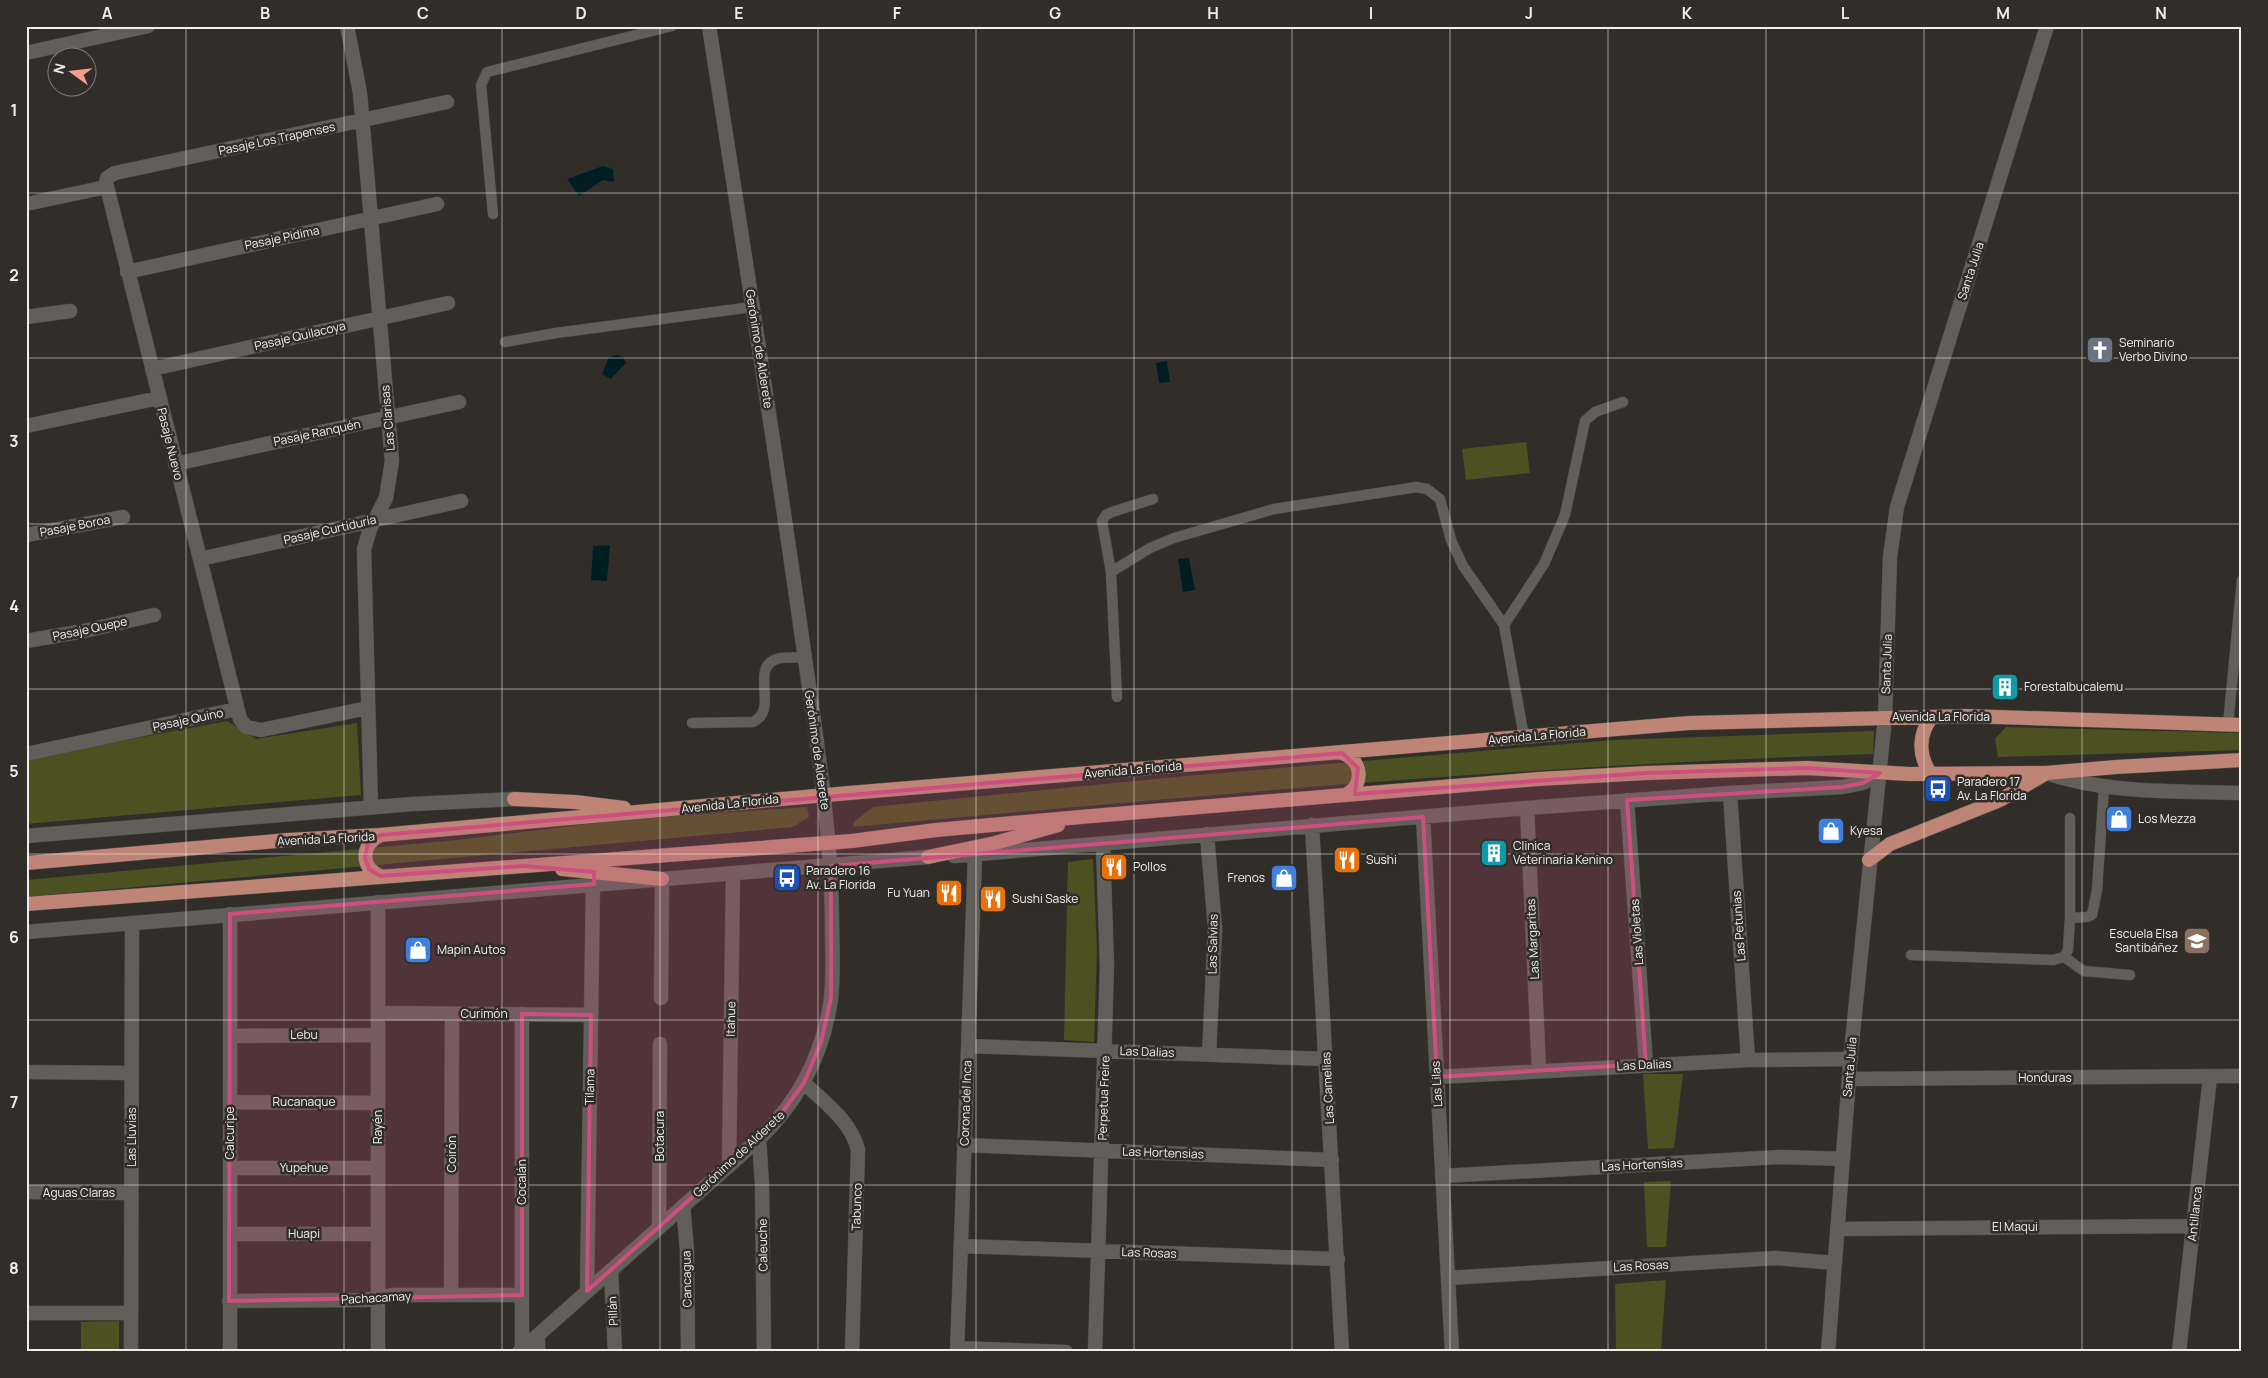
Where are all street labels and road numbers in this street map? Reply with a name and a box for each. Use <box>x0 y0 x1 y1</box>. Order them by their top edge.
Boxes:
street label: Pasaje Los Trapenses <box>217 118 337 159</box>
street label: Pasaje Pidima <box>243 221 321 254</box>
street label: Santa Julia <box>1953 240 1988 302</box>
street label: Gerónimo de Alderete <box>742 288 777 410</box>
street label: Pasaje Quilacoya <box>253 317 347 354</box>
street label: Las Clarisas <box>376 384 399 452</box>
street label: Pasaje Nuevo <box>153 406 188 482</box>
street label: Pasaje Ranquén <box>272 415 362 450</box>
street label: Pasaje Boroa <box>38 510 112 541</box>
street label: Pasaje Curtiduría <box>282 511 378 548</box>
street label: Pasaje Quepe <box>51 612 129 645</box>
street label: Santa Julia <box>1877 634 1896 694</box>
street label: Gerónimo de Alderete <box>801 689 834 811</box>
street label: Pasaje Quino <box>151 704 225 735</box>
street label: Avenida La Florida <box>1892 708 1990 725</box>
street label: Avenida La Florida <box>1487 723 1586 748</box>
street label: Avenida La Florida <box>1083 757 1182 782</box>
street label: Avenida La Florida <box>680 790 780 817</box>
street label: Avenida La Florida <box>277 827 375 850</box>
street label: Las Petunias <box>1728 890 1749 962</box>
street label: Las Margaritas <box>1522 898 1543 980</box>
street label: Las Violetas <box>1626 899 1647 966</box>
street label: Las Salvias <box>1203 914 1222 974</box>
street label: Itahue <box>722 1001 739 1037</box>
street label: Curimón <box>460 1005 508 1022</box>
street label: Lebu <box>290 1026 318 1043</box>
street label: Santa Julia <box>1838 1036 1861 1098</box>
street label: Las Dalias <box>1119 1042 1175 1061</box>
street label: Las Camelias <box>1317 1051 1338 1125</box>
street label: Perpetua Freire <box>1094 1055 1113 1141</box>
street label: Las Dalias <box>1616 1055 1672 1074</box>
street label: Corona del Inca <box>956 1060 975 1146</box>
street label: Las Lilas <box>1427 1061 1446 1108</box>
street label: Tilama <box>581 1069 598 1105</box>
street label: Honduras <box>2018 1069 2072 1086</box>
street label: Rucanaque <box>272 1093 336 1110</box>
street label: Calcuripe <box>221 1106 238 1160</box>
street label: Gerónimo de Alderete <box>689 1106 788 1201</box>
street label: Las Lluvias <box>123 1107 140 1167</box>
street label: Rayén <box>369 1110 386 1144</box>
street label: Botacura <box>651 1111 668 1161</box>
street label: Coirón <box>443 1136 460 1172</box>
street label: Las Hortensias <box>1122 1143 1204 1162</box>
street label: Las Hortensias <box>1601 1154 1683 1175</box>
street label: Yupehue <box>280 1159 328 1176</box>
street label: Cocalán <box>513 1159 530 1205</box>
street label: Tabunco <box>847 1183 866 1231</box>
street label: Aguas Claras <box>43 1184 115 1201</box>
street label: Antillanca <box>2183 1186 2206 1242</box>
street label: Caleuche <box>754 1218 771 1272</box>
street label: El Maqui <box>1992 1218 2038 1235</box>
street label: Huapi <box>288 1225 320 1242</box>
street label: Las Rosas <box>1121 1243 1177 1262</box>
street label: Cancagua <box>678 1251 695 1307</box>
street label: Las Rosas <box>1613 1256 1669 1275</box>
street label: Pachacamay <box>340 1287 412 1308</box>
street label: Pillán <box>603 1296 622 1326</box>

